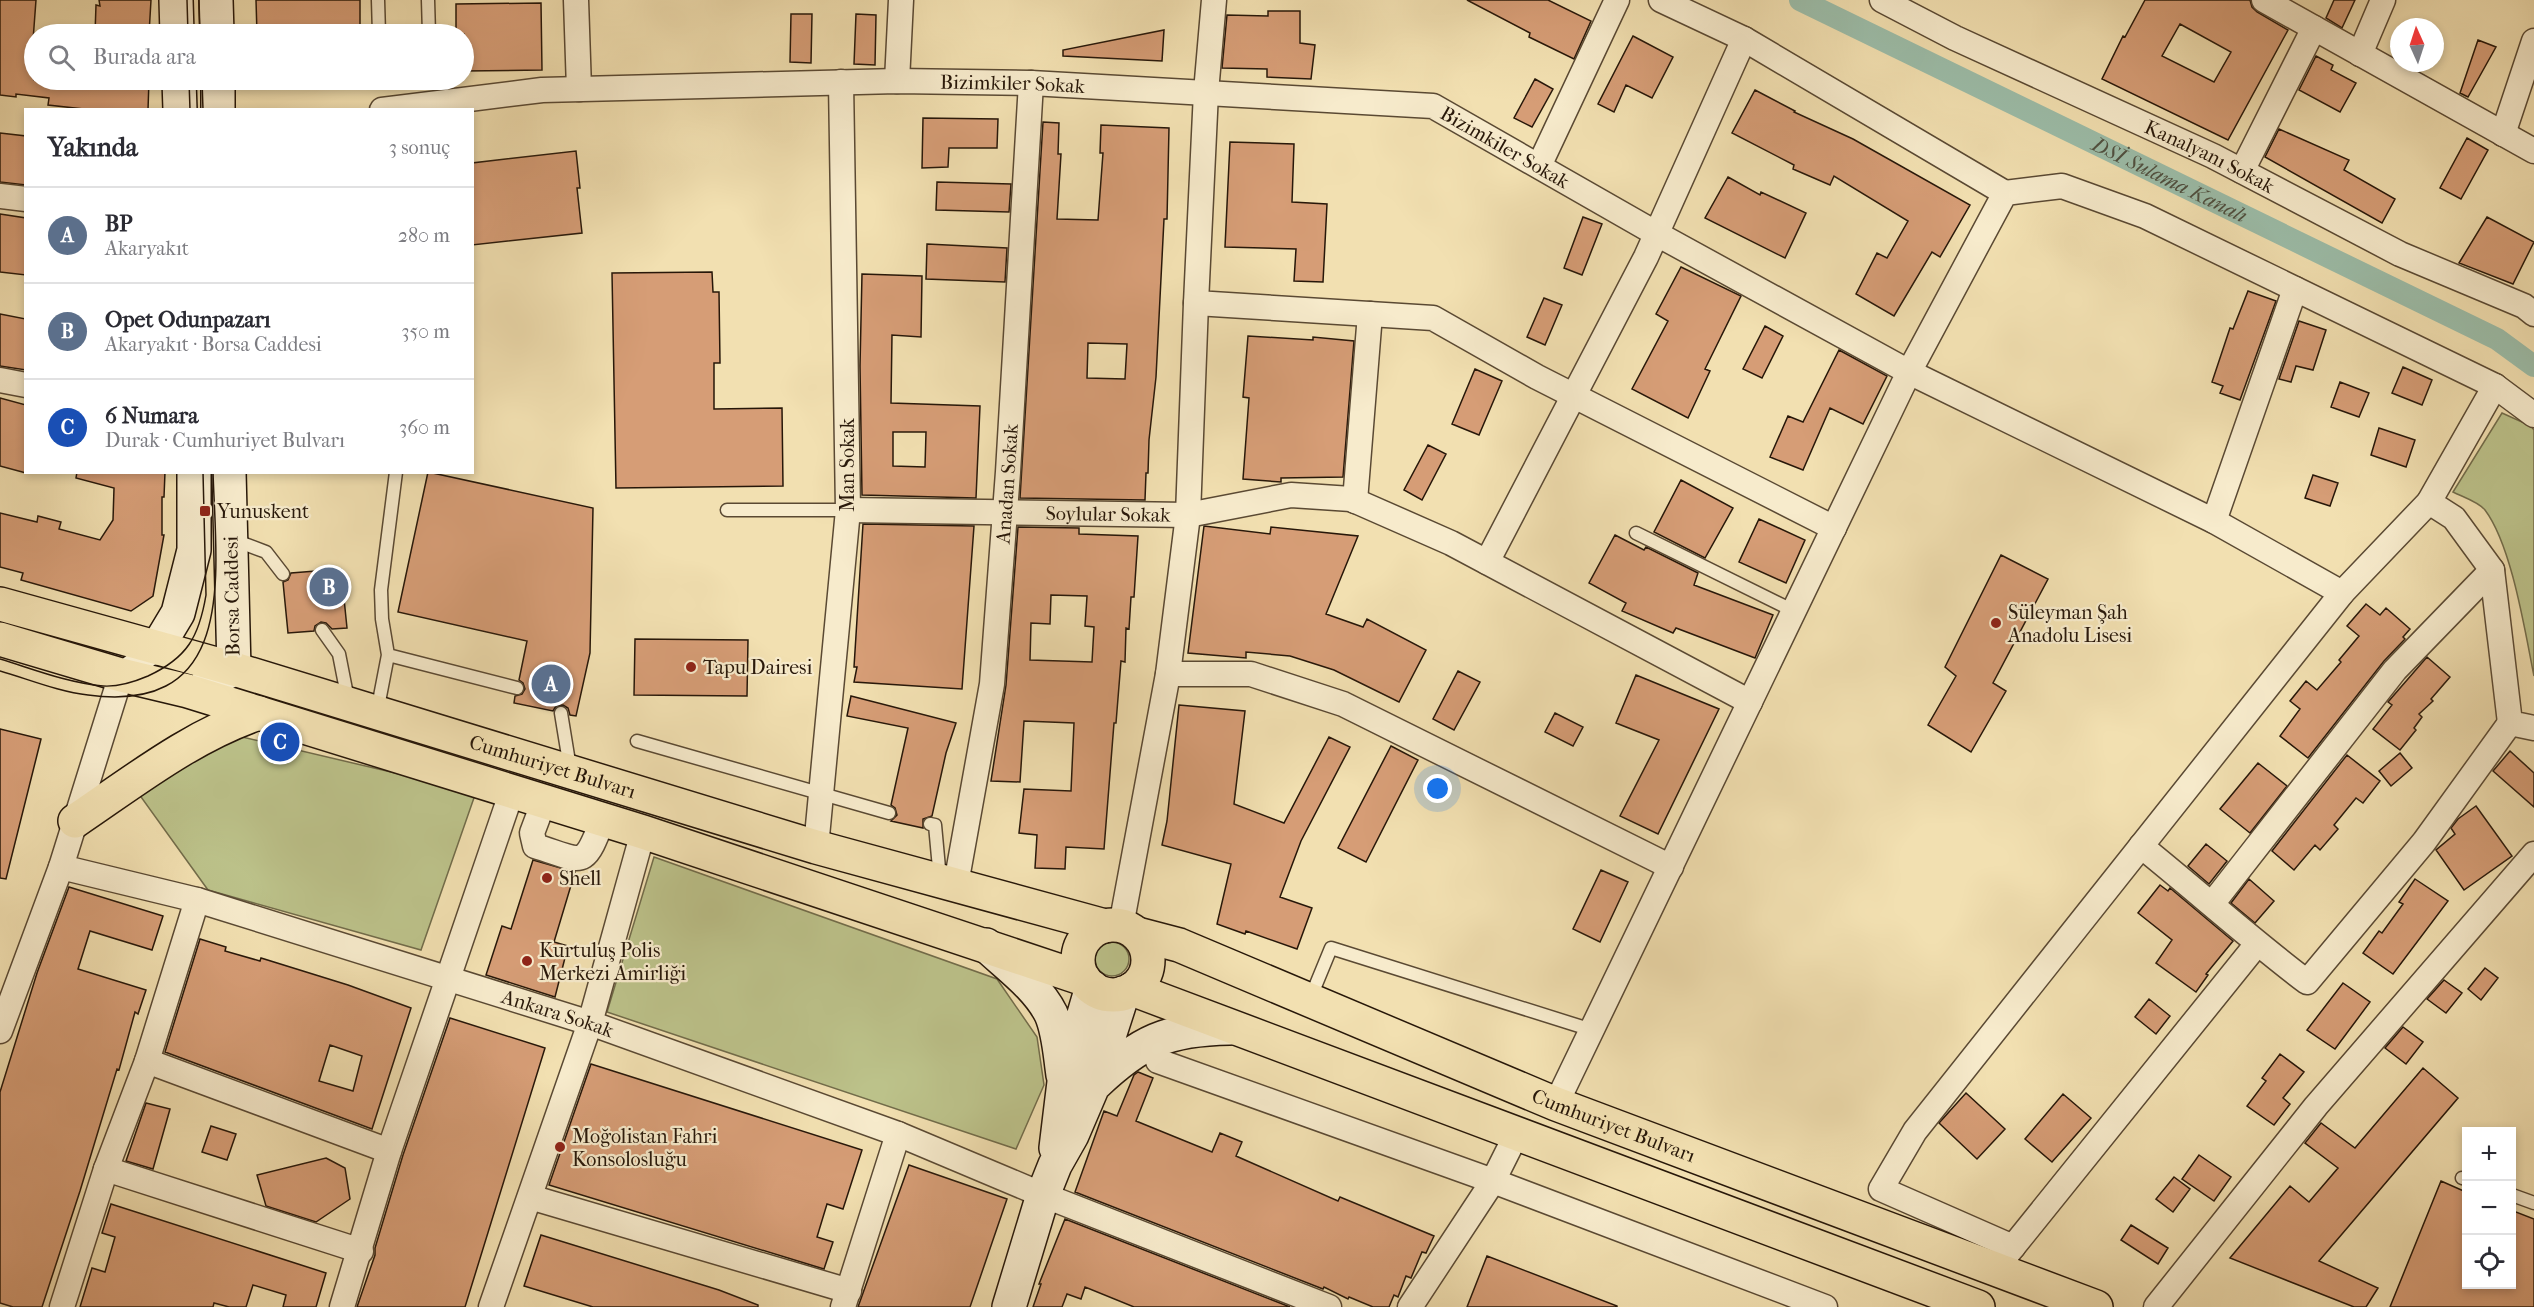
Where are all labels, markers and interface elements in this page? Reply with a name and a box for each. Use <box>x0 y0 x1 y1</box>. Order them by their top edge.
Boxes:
north arrow <box>2390 18 2444 72</box>
search box <box>24 24 474 90</box>
icon: search <box>45 41 78 74</box>
text: Burada ara <box>93 44 196 70</box>
street label: Bizimkiler Sokak <box>940 70 1086 98</box>
street label: Bizimkiler Sokak <box>1436 101 1574 193</box>
street label: Kanalyanı Sokak <box>2141 115 2279 198</box>
water label: DSİ Sulama Kanalı <box>2086 131 2251 228</box>
text: Yakında <box>48 132 138 163</box>
text: 3 sonuç <box>389 136 450 159</box>
text: BP <box>105 211 132 237</box>
text: A <box>61 224 74 247</box>
text: 280 m <box>398 224 450 247</box>
text: Akaryakıt <box>105 237 189 260</box>
text: Opet Odunpazarı <box>105 307 271 333</box>
text: B <box>61 320 74 343</box>
text: 350 m <box>401 320 450 343</box>
text: Akaryakıt · Borsa Caddesi <box>105 333 322 356</box>
text: 6 Numara <box>105 403 198 429</box>
text: C <box>61 416 74 439</box>
text: 360 m <box>399 416 450 439</box>
street label: Man Sokak <box>836 418 859 512</box>
street label: Anadan Sokak <box>991 422 1022 546</box>
text: Durak · Cumhuriyet Bulvarı <box>105 429 345 452</box>
place label: Yunuskent <box>216 500 309 523</box>
street label: Soylular Sokak <box>1045 501 1171 526</box>
marker: Yunuskent <box>198 504 212 518</box>
street label: Borsa Caddesi <box>219 536 245 656</box>
pin: B <box>310 564 348 610</box>
place label: Süleyman Şah Anadolu Lisesi <box>2007 601 2132 647</box>
marker: Süleyman Şah Anadolu Lisesi <box>1989 616 2003 630</box>
place label: Tapu Dairesi <box>703 656 812 679</box>
marker: Tapu Dairesi <box>684 660 698 674</box>
pin: A <box>532 662 570 706</box>
pin: C <box>260 720 300 764</box>
street label: Cumhuriyet Bulvarı <box>467 730 639 803</box>
your location <box>1423 774 1452 803</box>
place label: Shell <box>559 867 602 890</box>
marker: Shell <box>540 871 554 885</box>
place label: Kurtuluş Polis Merkezi Amirliği <box>539 939 686 985</box>
marker: Kurtuluş Polis Merkezi Amirliği <box>520 954 534 968</box>
street label: Ankara Sokak <box>498 984 618 1042</box>
street label: Cumhuriyet Bulvarı <box>1529 1084 1699 1167</box>
place label: Moğolistan Fahri Konsolosluğu <box>572 1125 718 1171</box>
map controls <box>2462 1127 2516 1289</box>
button: + <box>2462 1127 2516 1181</box>
marker: Moğolistan Fahri Konsolosluğu <box>553 1140 567 1154</box>
button: − <box>2462 1181 2516 1235</box>
button: locate <box>2462 1235 2516 1289</box>

